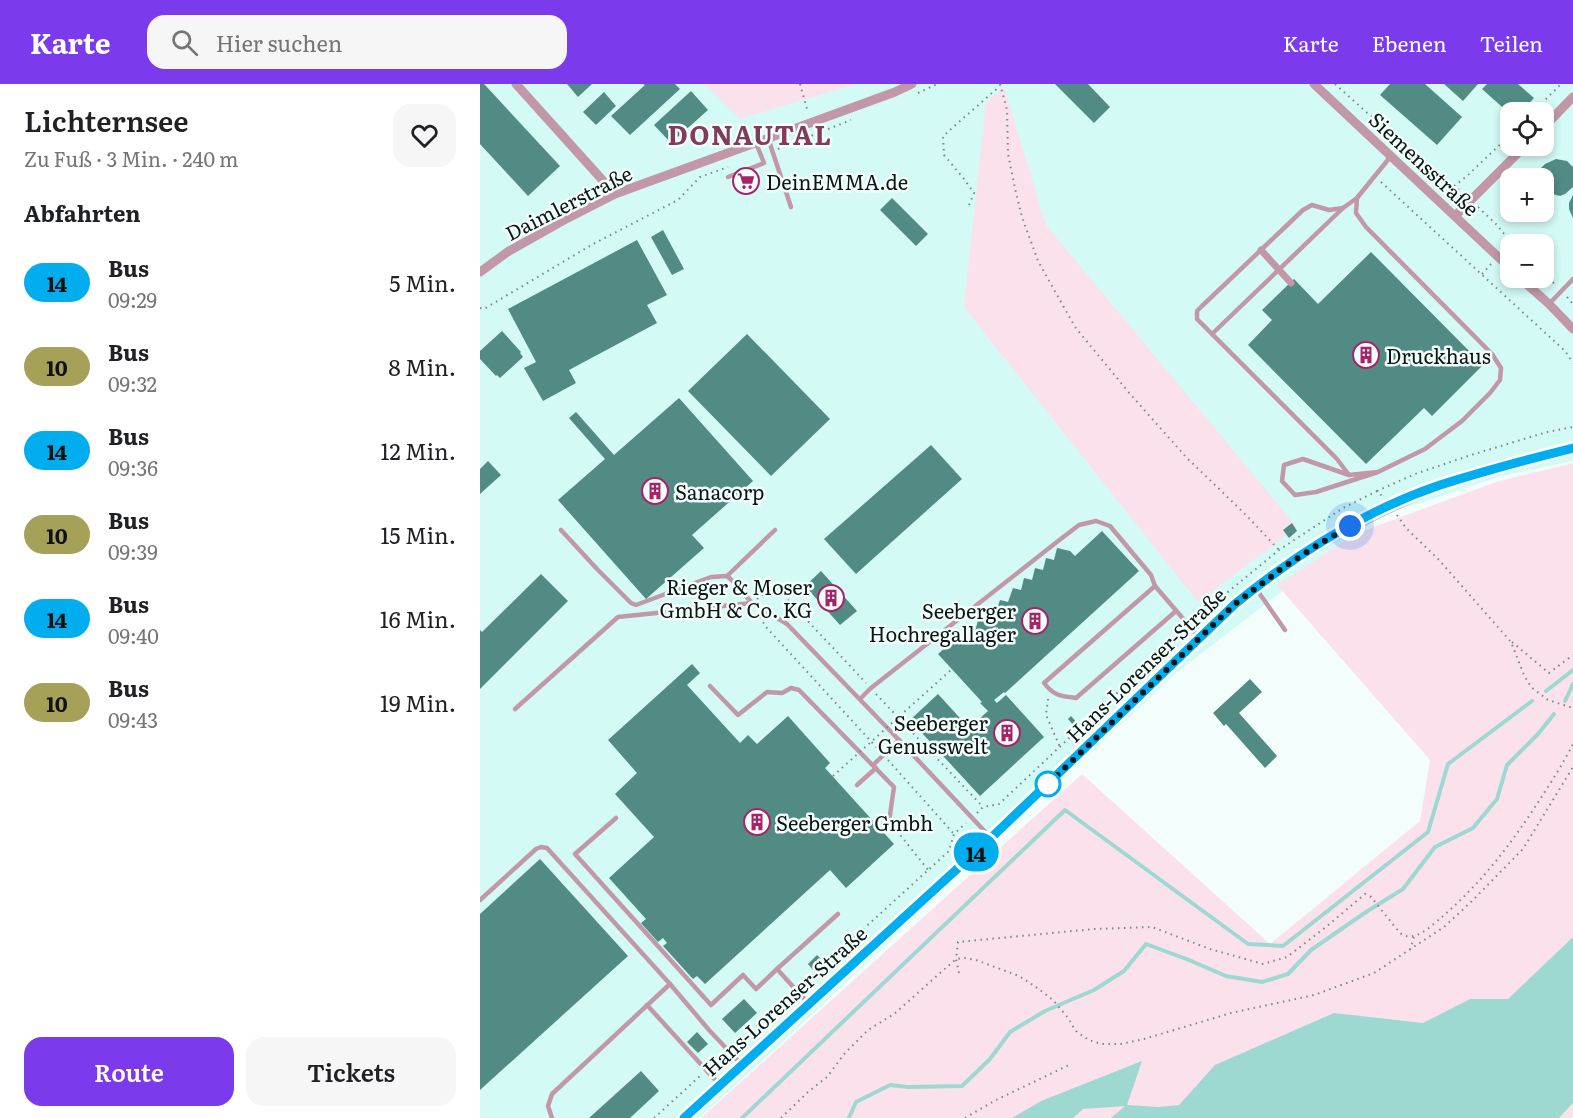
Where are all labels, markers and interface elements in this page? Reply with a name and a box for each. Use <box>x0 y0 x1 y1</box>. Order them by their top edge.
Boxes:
search box <box>147 15 567 69</box>
text: Karte <box>30 21 111 63</box>
icon: search <box>168 26 201 59</box>
text: Hier suchen <box>216 26 342 59</box>
text: Karte <box>1283 27 1339 58</box>
text: Ebenen <box>1372 27 1447 58</box>
text: Teilen <box>1480 27 1543 58</box>
text: Lichternsee <box>24 99 189 141</box>
map controls <box>1500 102 1554 288</box>
button: locate <box>1500 102 1554 156</box>
button: heart <box>393 104 456 167</box>
street label: Siemensstraße <box>1363 104 1487 222</box>
district label: DONAUTAL <box>667 114 833 153</box>
text: Zu Fuß · 3 Min. · 240 m <box>24 143 238 173</box>
street label: Daimlerstraße <box>499 157 637 247</box>
supermarket icon: DeinEMMA.de <box>731 166 761 196</box>
place label: DeinEMMA.de <box>766 166 908 196</box>
button: + <box>1500 168 1554 222</box>
text: Abfahrten <box>24 196 141 229</box>
button: − <box>1500 234 1554 288</box>
text: Bus <box>108 251 149 284</box>
text: 5 Min. <box>389 266 456 299</box>
text: 14 <box>47 267 67 298</box>
text: 09:29 <box>108 284 157 314</box>
text: Bus <box>108 335 149 368</box>
building icon: Druckhaus <box>1351 340 1381 370</box>
place label: Druckhaus <box>1386 340 1491 370</box>
text: 8 Min. <box>388 350 456 383</box>
text: 10 <box>46 351 68 382</box>
text: 09:32 <box>108 368 157 398</box>
text: Bus <box>108 419 149 452</box>
text: 12 Min. <box>380 434 456 467</box>
text: 14 <box>47 435 67 466</box>
text: 09:36 <box>108 452 158 482</box>
building icon: Sanacorp <box>640 476 670 506</box>
place label: Sanacorp <box>675 476 764 506</box>
text: Bus <box>108 503 149 536</box>
your location <box>1335 511 1365 541</box>
text: 15 Min. <box>380 518 456 551</box>
text: 10 <box>46 519 68 550</box>
text: 09:39 <box>108 536 158 566</box>
place label: Rieger & Moser GmbH & Co. KG <box>660 571 813 624</box>
street label: Hans-Lorenser-Straße <box>1058 580 1232 748</box>
building icon: Rieger & Moser GmbH & Co. KG <box>816 583 846 613</box>
text: Bus <box>108 587 149 620</box>
place label: Seeberger Hochregallager <box>869 595 1017 648</box>
text: 16 Min. <box>380 602 456 635</box>
text: 14 <box>47 603 67 634</box>
building icon: Seeberger Hochregallager <box>1020 606 1050 636</box>
text: 09:40 <box>108 620 159 650</box>
text: Bus <box>108 671 149 704</box>
text: 19 Min. <box>380 686 456 719</box>
text: 10 <box>46 687 68 718</box>
text: 09:43 <box>108 704 158 734</box>
place label: Seeberger Genusswelt <box>878 707 989 760</box>
building icon: Seeberger Genusswelt <box>992 718 1022 748</box>
unlabelled marker <box>1035 771 1061 797</box>
building icon: Seeberger Gmbh <box>742 807 772 837</box>
place label: Seeberger Gmbh <box>776 807 933 837</box>
line badge: 14 <box>949 832 1003 872</box>
text: 14 <box>966 837 986 868</box>
street label: Hans-Lorenser-Straße <box>695 918 873 1082</box>
button: Route <box>24 1037 234 1106</box>
button: Tickets <box>246 1037 456 1106</box>

